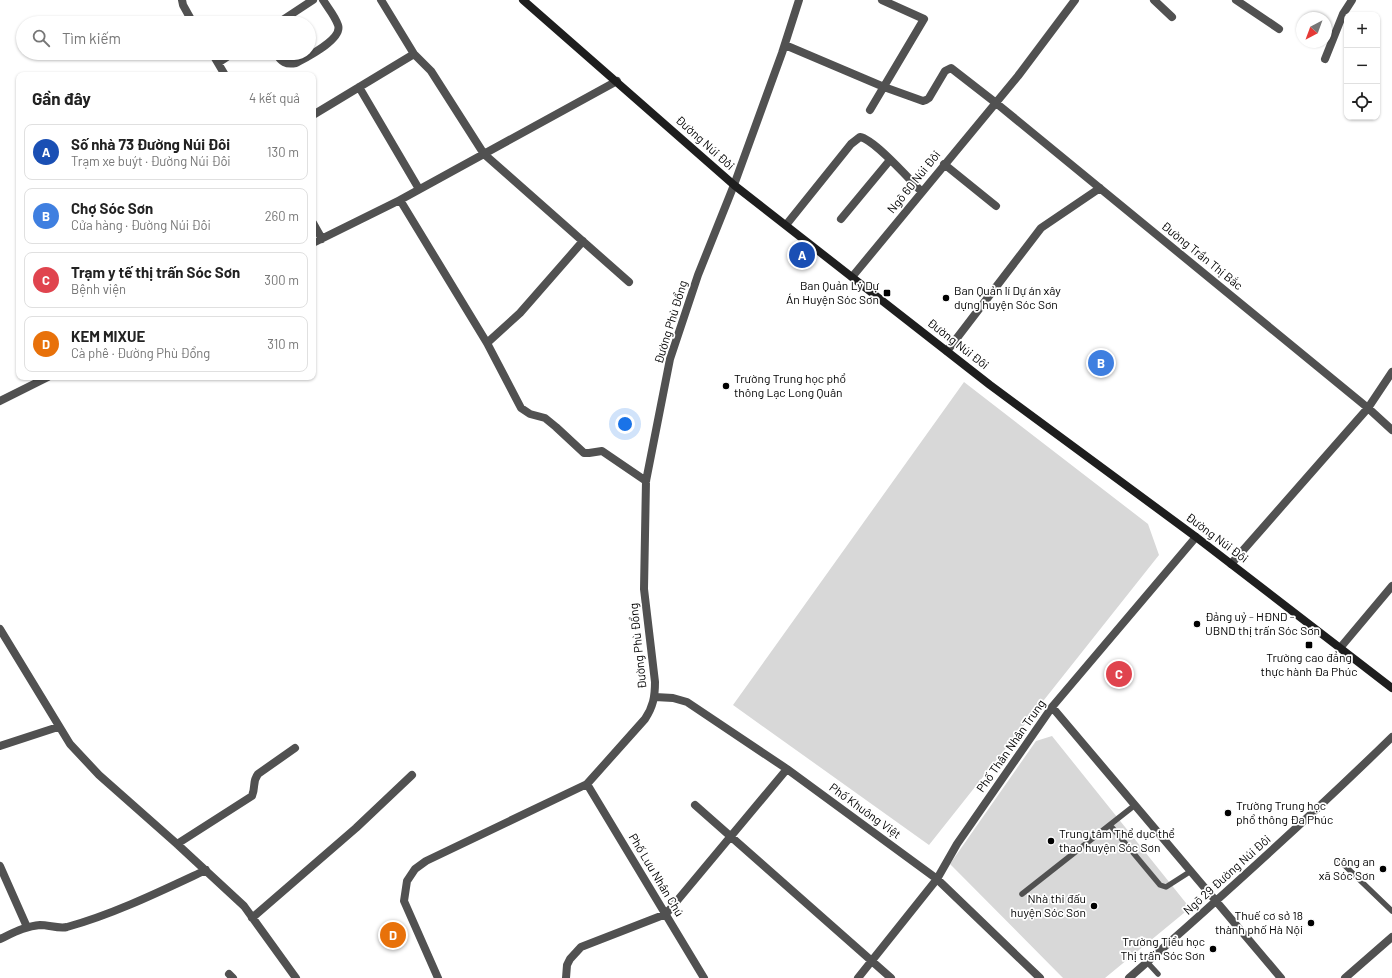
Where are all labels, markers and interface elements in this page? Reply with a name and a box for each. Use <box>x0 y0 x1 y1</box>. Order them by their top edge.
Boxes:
north arrow <box>1296 12 1332 48</box>
map controls <box>1344 12 1380 120</box>
button: + <box>1344 12 1380 48</box>
search box <box>16 16 316 60</box>
icon: search <box>30 27 52 49</box>
text: Tìm kiếm <box>62 29 121 47</box>
button: − <box>1344 48 1380 84</box>
button: locate <box>1344 84 1380 120</box>
text: Gần đây <box>32 88 91 108</box>
text: 4 kết quả <box>249 90 300 106</box>
street label: Đường Núi Đôi <box>674 112 738 172</box>
text: Số nhà 73 Đường Núi Đôi <box>71 135 230 153</box>
text: A <box>42 144 50 160</box>
text: 130 m <box>267 144 299 160</box>
street label: Ngõ 60 Núi Đôi <box>884 147 943 215</box>
text: Trạm xe buýt · Đường Núi Đôi <box>71 153 231 169</box>
text: Chợ Sóc Sơn <box>71 199 153 217</box>
text: B <box>42 208 50 224</box>
text: 260 m <box>265 208 299 224</box>
text: Cửa hàng · Đường Núi Đôi <box>71 217 211 233</box>
street label: Đường Trần Thị Bắc <box>1159 218 1246 292</box>
pin: A <box>789 240 815 270</box>
text: Trạm y tế thị trấn Sóc Sơn <box>71 263 240 281</box>
text: C <box>42 272 50 288</box>
text: 300 m <box>264 272 299 288</box>
street label: Đường Phù Đổng <box>651 278 689 365</box>
place label: Ban Quản Lý Dự Án Huyện Sóc Sơn <box>786 278 880 306</box>
text: Bệnh viện <box>71 281 126 297</box>
place label: Ban Quản lí Dự án xây dựng huyện Sóc Sơn <box>954 283 1061 311</box>
marker: Ban Quản Lý Dự Án Huyện Sóc Sơn <box>882 288 892 298</box>
marker: Ban Quản lí Dự án xây dựng huyện Sóc Sơn <box>941 293 951 303</box>
street label: Đường Núi Đôi <box>925 315 992 371</box>
text: KEM MIXUE <box>71 327 145 345</box>
text: D <box>42 336 50 352</box>
text: 310 m <box>267 336 299 352</box>
text: Cà phê · Đường Phù Đổng <box>71 345 210 361</box>
pin: B <box>1088 348 1114 378</box>
place label: Trường Trung học phổ thông Lạc Long Quân <box>734 371 846 399</box>
marker: Trường Trung học phổ thông Lạc Long Quân <box>721 381 731 391</box>
your location <box>615 414 635 434</box>
street label: Đường Núi Đôi <box>1184 509 1251 565</box>
street label: Đường Phù Đổng <box>626 603 648 690</box>
place label: Đảng uỷ - HĐND - UBND thị trấn Sóc Sơn <box>1205 609 1320 637</box>
marker: Đảng uỷ - HĐND - UBND thị trấn Sóc Sơn <box>1192 619 1202 629</box>
marker: Trường cao đẳng thực hành Đa Phúc <box>1304 640 1314 650</box>
place label: Trường cao đẳng thực hành Đa Phúc <box>1261 650 1357 678</box>
pin: C <box>1106 659 1132 689</box>
street label: Phố Thân Nhân Trung <box>973 696 1047 795</box>
street label: Phố Khuông Việt <box>827 780 904 841</box>
place label: Trường Trung học phổ thông Đa Phúc <box>1236 798 1333 826</box>
marker: Trường Trung học phổ thông Đa Phúc <box>1223 808 1233 818</box>
place label: Trung tâm Thể dục thể thao huyện Sóc Sơn <box>1059 826 1175 854</box>
street label: Phố Lưu Nhân Chú <box>627 830 687 918</box>
street label: Ngõ 29 Đường Núi Đôi <box>1180 831 1273 917</box>
marker: Trung tâm Thể dục thể thao huyện Sóc Sơn <box>1046 836 1056 846</box>
place label: Công an xã Sóc Sơn <box>1319 854 1375 882</box>
marker: Công an xã Sóc Sơn <box>1378 864 1388 874</box>
place label: Nhà thi đấu huyện Sóc Sơn <box>1011 891 1086 919</box>
marker: Nhà thi đấu huyện Sóc Sơn <box>1089 901 1099 911</box>
place label: Thuế cơ sở 18 thành phố Hà Nội <box>1215 908 1303 936</box>
marker: Thuế cơ sở 18 thành phố Hà Nội <box>1306 918 1316 928</box>
pin: D <box>380 920 406 950</box>
place label: Trường Tiểu học Thị trấn Sóc Sơn <box>1121 934 1205 962</box>
marker: Trường Tiểu học Thị trấn Sóc Sơn <box>1208 944 1218 954</box>

